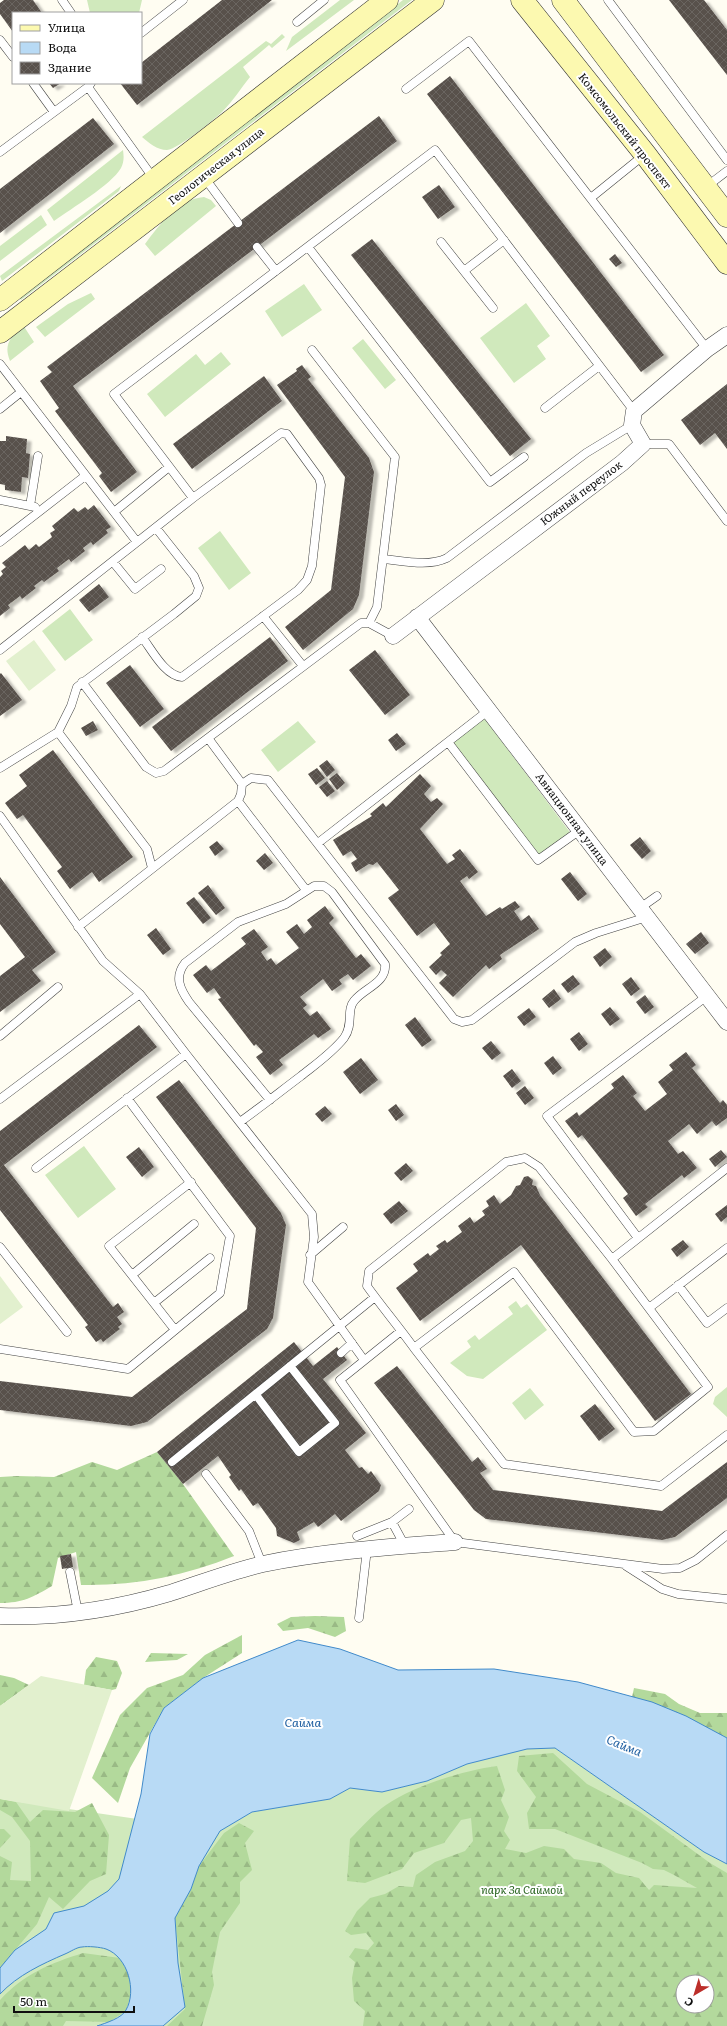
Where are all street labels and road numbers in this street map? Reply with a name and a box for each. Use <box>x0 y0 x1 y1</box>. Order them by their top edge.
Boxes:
street label: Комсомольский проспект <box>575 69 677 192</box>
street label: Геологическая улица <box>164 123 267 208</box>
street label: Южный переулок <box>536 456 625 528</box>
street label: Авиационная улица <box>533 769 613 868</box>

